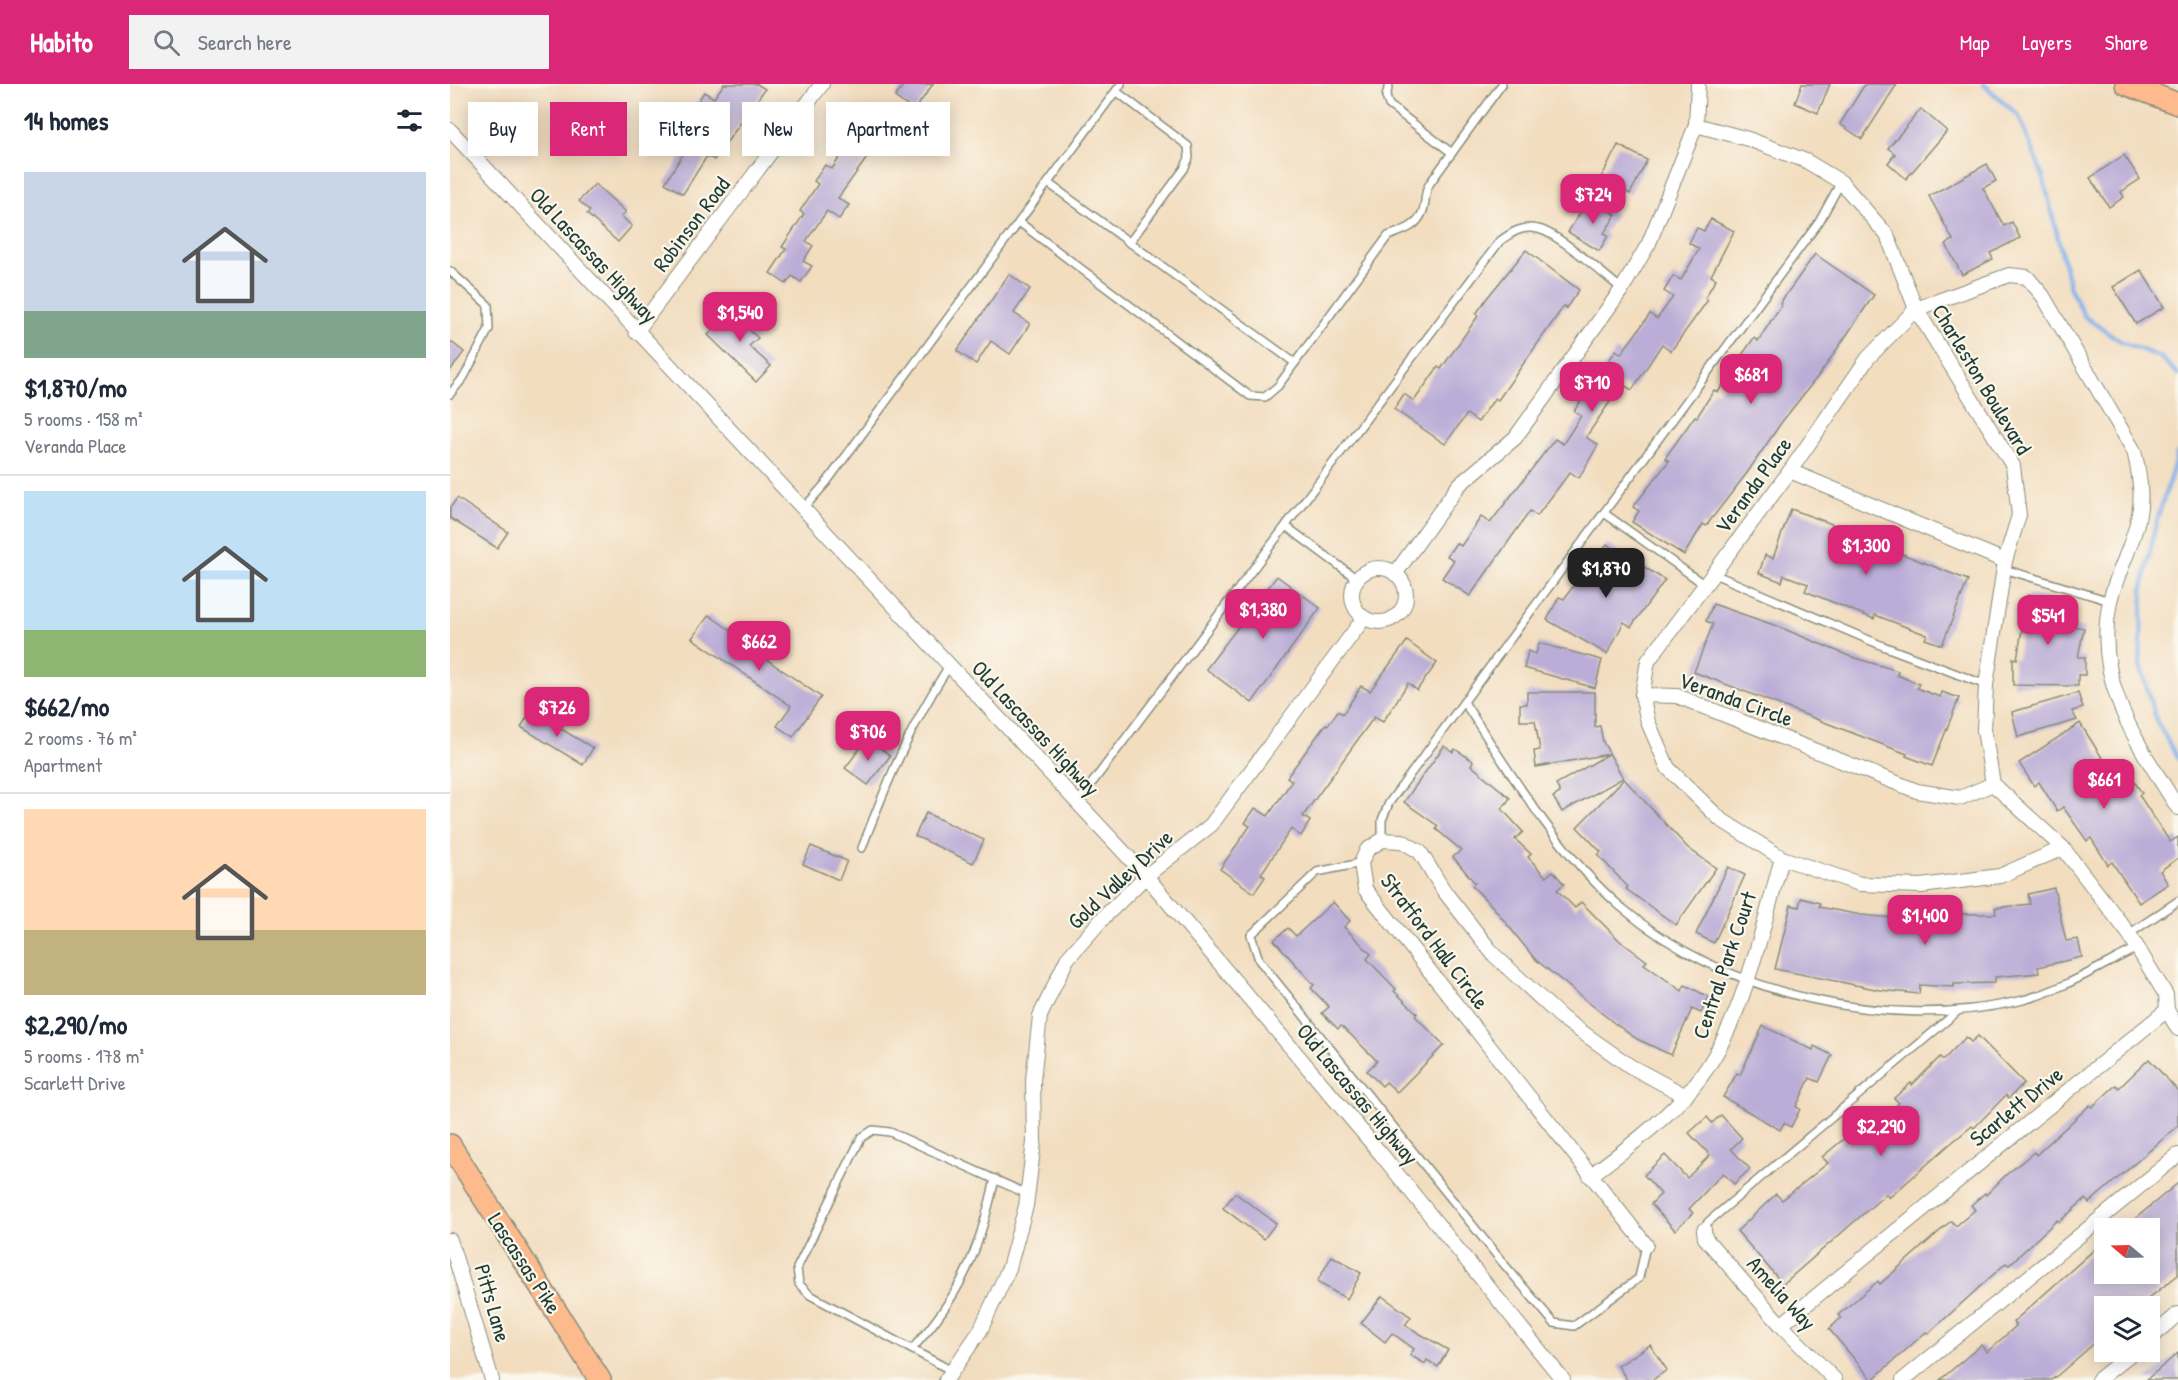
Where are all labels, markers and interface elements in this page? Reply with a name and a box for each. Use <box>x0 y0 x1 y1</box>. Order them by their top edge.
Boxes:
search box <box>129 15 549 69</box>
text: Habito <box>30 23 93 61</box>
icon: search <box>150 26 183 59</box>
text: Search here <box>198 27 292 57</box>
text: Map <box>1960 28 1989 57</box>
text: Layers <box>2022 28 2072 57</box>
text: Share <box>2105 28 2148 57</box>
chip: Buy <box>468 102 538 156</box>
chip: Rent <box>550 102 627 156</box>
chip: Filters <box>639 102 730 156</box>
chip: New <box>742 102 814 156</box>
chip: Apartment <box>826 102 950 156</box>
text: 14 homes <box>24 103 109 138</box>
icon: filters <box>393 104 426 137</box>
street label: Robinson Road <box>646 170 737 277</box>
pin: $724 <box>1557 174 1629 225</box>
text: $724 <box>1575 180 1611 207</box>
street label: Old Lascassas Highway <box>523 181 665 329</box>
icon: home <box>171 211 279 319</box>
pin: $1,540 <box>691 292 789 343</box>
text: $1,540 <box>717 298 763 325</box>
street label: Charleston Boulevard <box>1925 298 2039 460</box>
pin: $681 <box>1715 354 1787 405</box>
text: $681 <box>1734 360 1768 387</box>
pin: $710 <box>1556 362 1628 413</box>
text: $710 <box>1574 368 1610 395</box>
text: $1,870/mo <box>24 370 127 405</box>
text: 5 rooms · 158 m² <box>24 405 143 432</box>
street label: Veranda Place <box>1708 430 1798 539</box>
text: Veranda Place <box>24 432 127 459</box>
pin: $1,300 <box>1817 525 1915 576</box>
icon: home <box>171 530 279 638</box>
text: $1,300 <box>1842 531 1890 558</box>
pin: $1,870 <box>1557 548 1655 599</box>
text: $1,870 <box>1582 554 1630 581</box>
pin: $1,380 <box>1214 589 1312 640</box>
text: $1,380 <box>1239 595 1287 622</box>
pin: $541 <box>2012 595 2084 646</box>
text: $541 <box>2031 601 2065 628</box>
pin: $662 <box>723 621 795 672</box>
text: $662 <box>741 627 777 654</box>
street label: Old Lascassas Highway <box>965 654 1107 802</box>
street label: Veranda Circle <box>1675 665 1797 734</box>
pin: $726 <box>521 687 593 738</box>
text: $662/mo <box>24 689 109 724</box>
text: $726 <box>538 693 576 720</box>
pin: $706 <box>832 711 904 762</box>
text: $706 <box>850 717 886 744</box>
text: 2 rooms · 76 m² <box>24 724 137 751</box>
text: Apartment <box>24 751 102 778</box>
pin: $661 <box>2068 759 2140 810</box>
text: $661 <box>2087 765 2121 792</box>
street label: Gold Valley Drive <box>1061 822 1179 936</box>
icon: home <box>171 848 279 956</box>
street label: Stratford Hall Circle <box>1374 867 1496 1015</box>
street label: Central Park Court <box>1685 887 1763 1043</box>
pin: $1,400 <box>1876 895 1974 946</box>
text: $1,400 <box>1902 901 1948 928</box>
text: $2,290/mo <box>24 1007 127 1042</box>
street label: Old Lascassas Highway <box>1290 1017 1426 1171</box>
text: 5 rooms · 178 m² <box>24 1042 144 1069</box>
street label: Scarlett Drive <box>1963 1059 2069 1153</box>
text: Scarlett Drive <box>24 1069 126 1096</box>
pin: $2,290 <box>1832 1106 1930 1157</box>
text: $2,290 <box>1856 1112 1906 1139</box>
street label: Lascassas Pike <box>481 1207 569 1320</box>
north arrow <box>2094 1218 2160 1284</box>
map controls <box>2094 1218 2160 1362</box>
street label: Amelia Way <box>1741 1249 1823 1337</box>
street label: Pitts Lane <box>468 1261 518 1346</box>
button: layers <box>2094 1296 2160 1362</box>

